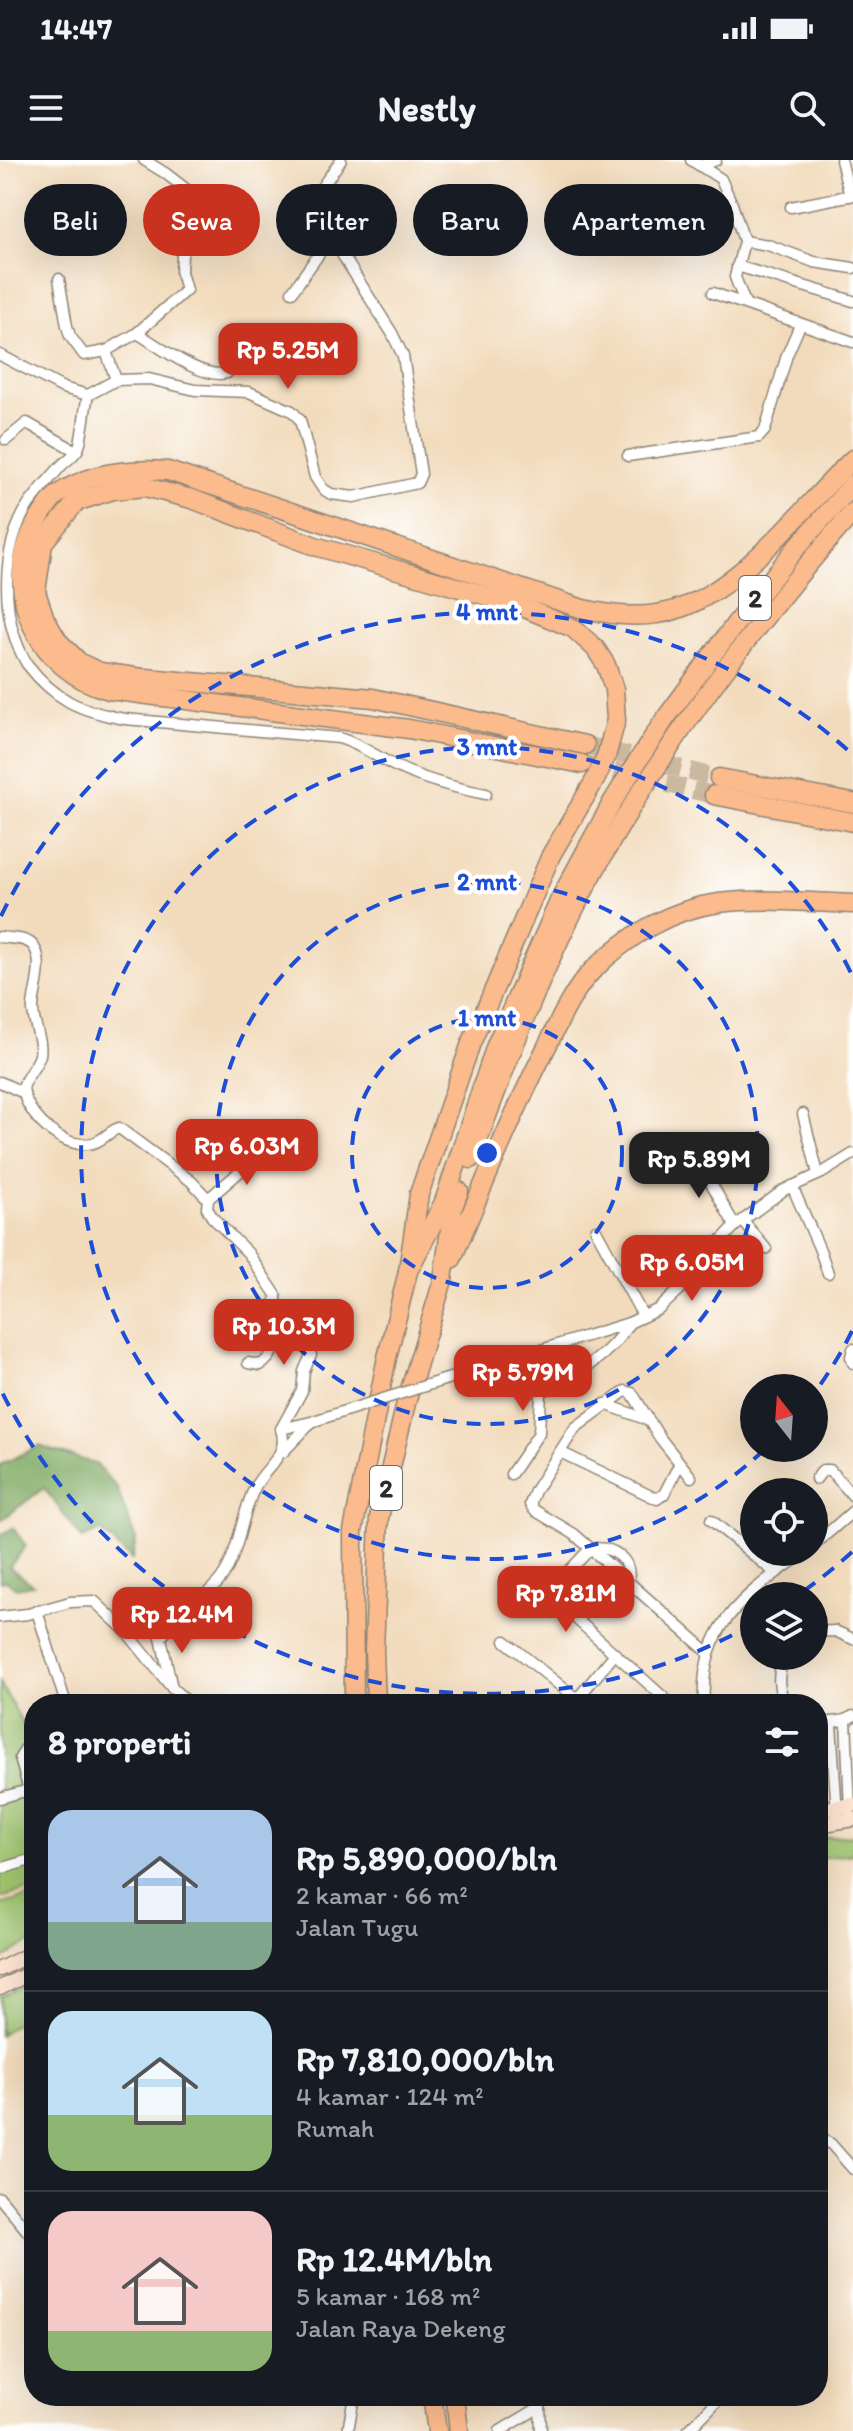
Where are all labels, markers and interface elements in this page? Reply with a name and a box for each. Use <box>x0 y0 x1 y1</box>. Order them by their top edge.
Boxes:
text: 14:47 <box>40 10 112 47</box>
icon: menu <box>24 86 68 130</box>
icon: search <box>785 86 829 130</box>
text: Nestly <box>377 87 476 130</box>
chip: Beli <box>24 184 127 256</box>
chip: Sewa <box>143 184 260 256</box>
chip: Filter <box>276 184 397 256</box>
chip: Baru <box>413 184 528 256</box>
chip: Apartemen <box>544 184 734 256</box>
pin: Rp 5.25M <box>205 323 371 391</box>
text: Rp 5.25M <box>236 333 340 365</box>
road number: 2 <box>739 576 771 620</box>
text: 4 mnt <box>456 597 518 626</box>
text: 3 mnt <box>457 732 517 761</box>
text: 2 mnt <box>457 867 517 896</box>
text: 1 mnt <box>458 1003 516 1032</box>
pin: Rp 6.03M <box>164 1119 330 1187</box>
text: Rp 6.03M <box>194 1129 300 1161</box>
pin: Rp 5.89M <box>616 1132 782 1200</box>
centre of rings <box>473 1139 501 1167</box>
text: Rp 5.89M <box>647 1142 751 1174</box>
pin: Rp 6.05M <box>609 1235 775 1303</box>
text: Rp 6.05M <box>639 1245 745 1277</box>
pin: Rp 10.3M <box>201 1299 367 1367</box>
text: Rp 10.3M <box>232 1309 336 1341</box>
pin: Rp 5.79M <box>440 1345 606 1413</box>
text: Rp 5.79M <box>472 1355 574 1387</box>
north arrow <box>740 1374 828 1462</box>
map controls <box>740 1374 828 1670</box>
road number: 2 <box>370 1466 402 1510</box>
button: locate <box>740 1478 828 1566</box>
pin: Rp 7.81M <box>483 1566 649 1634</box>
text: Rp 7.81M <box>515 1576 617 1608</box>
button: layers <box>740 1582 828 1670</box>
pin: Rp 12.4M <box>99 1587 265 1655</box>
text: Rp 12.4M <box>130 1597 234 1629</box>
icon: filters <box>760 1720 804 1764</box>
text: 8 properti <box>48 1722 191 1763</box>
text: Rp 5,890,000/bln <box>296 1838 557 1879</box>
icon: home <box>112 1842 208 1938</box>
text: 2 kamar · 66 m² <box>296 1879 468 1911</box>
text: Jalan Tugu <box>296 1911 418 1943</box>
text: Rp 7,810,000/bln <box>296 2039 554 2080</box>
icon: home <box>112 2043 208 2139</box>
text: 4 kamar · 124 m² <box>296 2080 484 2112</box>
text: Rumah <box>296 2112 374 2144</box>
text: Rp 12.4M/bln <box>296 2239 492 2280</box>
icon: home <box>112 2243 208 2339</box>
text: 5 kamar · 168 m² <box>296 2280 480 2312</box>
text: Jalan Raya Dekeng <box>296 2312 506 2344</box>

